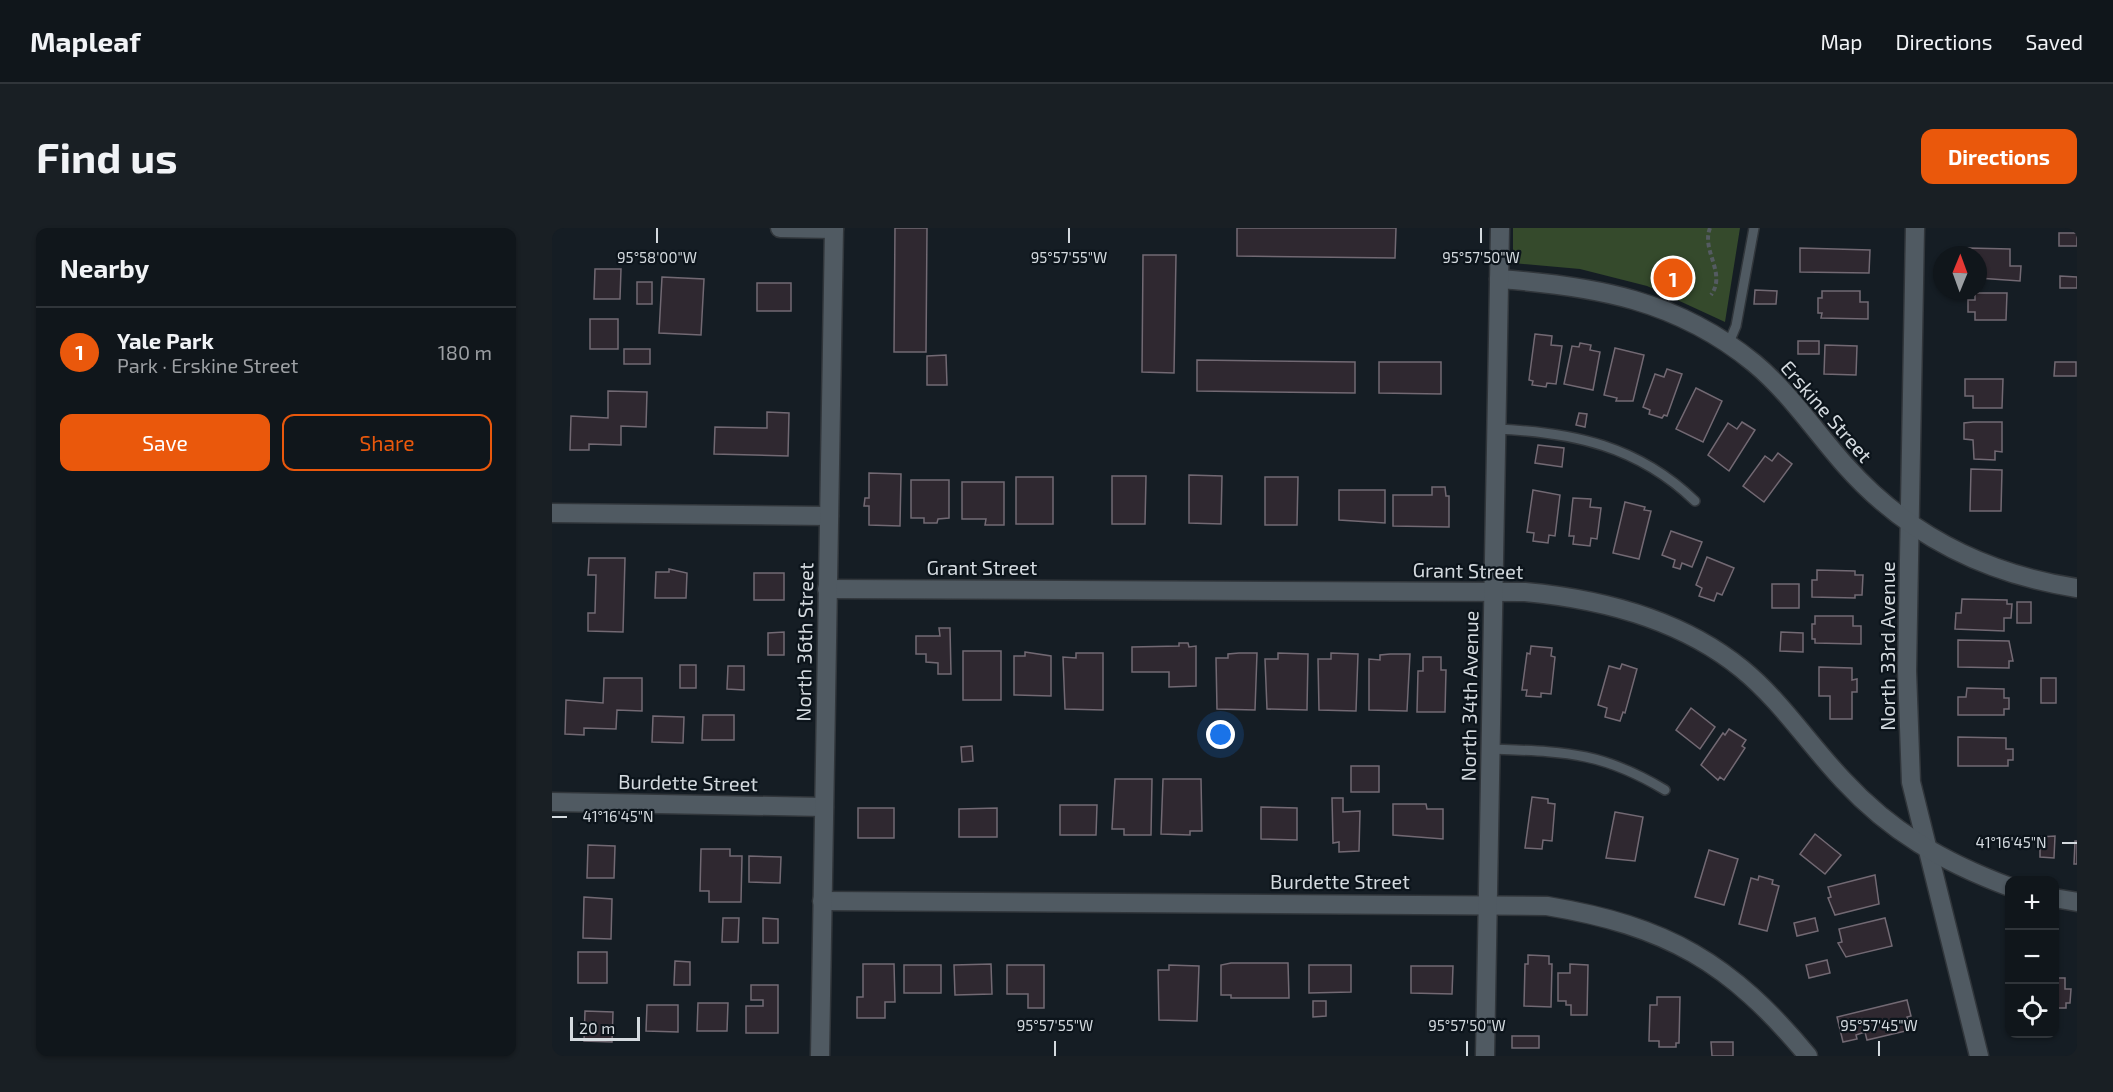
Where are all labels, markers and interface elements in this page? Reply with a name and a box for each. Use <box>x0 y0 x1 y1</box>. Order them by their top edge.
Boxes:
text: Mapleaf <box>30 24 141 58</box>
text: Map <box>1820 29 1863 54</box>
text: Directions <box>1896 29 1992 54</box>
text: Saved <box>2025 29 2083 54</box>
button: Directions <box>1921 129 2077 184</box>
text: Find us <box>36 131 178 181</box>
north arrow <box>1933 246 1987 300</box>
text: 95°58'00"W <box>617 248 697 266</box>
text: 95°57'55"W <box>1031 248 1107 266</box>
text: 95°57'50"W <box>1442 248 1520 266</box>
text: Nearby <box>60 252 149 283</box>
pin: 1 <box>1654 256 1692 300</box>
text: Yale Park <box>117 327 214 353</box>
text: 1 <box>75 340 84 364</box>
text: 180 m <box>438 340 492 364</box>
text: Park · Erskine Street <box>117 353 298 377</box>
street label: Erskine Street <box>1776 355 1878 467</box>
button: Save <box>60 414 270 471</box>
button: Share <box>282 414 492 471</box>
street label: Grant Street <box>927 555 1038 579</box>
street label: Grant Street <box>1412 557 1524 583</box>
street label: North 33rd Avenue <box>1875 561 1899 731</box>
street label: North 36th Street <box>791 562 817 722</box>
street label: North 34th Avenue <box>1456 610 1482 782</box>
your location <box>1206 720 1235 749</box>
street label: Burdette Street <box>618 769 758 795</box>
text: 41°16'45"N <box>582 807 654 825</box>
text: 41°16'45"N <box>1975 833 2047 851</box>
street label: Burdette Street <box>1270 869 1410 893</box>
map controls <box>2005 876 2059 1038</box>
button: + <box>2005 876 2059 930</box>
button: − <box>2005 930 2059 984</box>
button: locate <box>2005 984 2059 1038</box>
scale bar <box>570 1014 640 1042</box>
text: 95°57'55"W <box>1017 1016 1093 1034</box>
text: 95°57'50"W <box>1428 1016 1506 1034</box>
text: 95°57'45"W <box>1840 1016 1918 1034</box>
text: 20 m <box>579 1018 615 1037</box>

